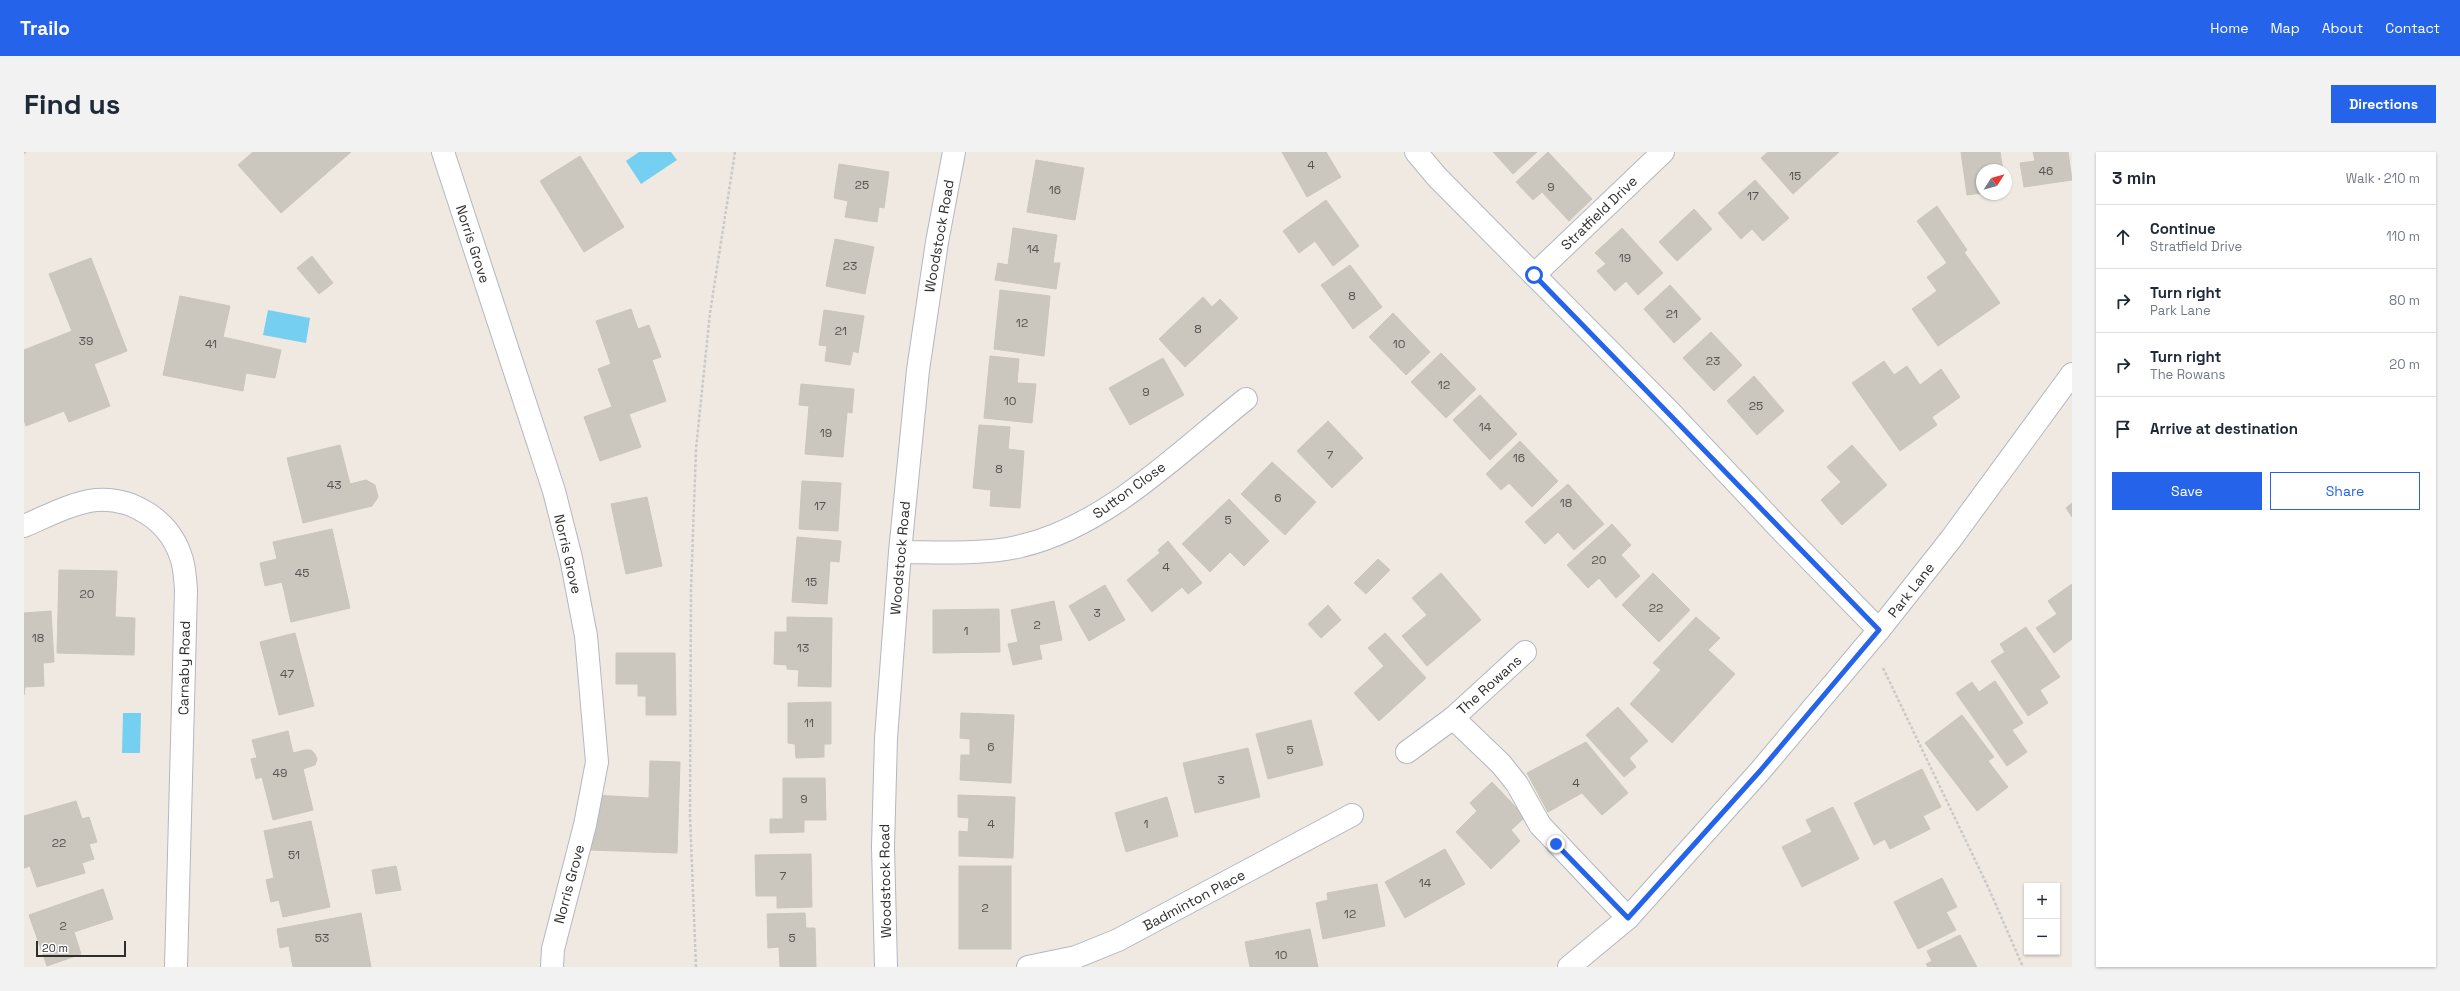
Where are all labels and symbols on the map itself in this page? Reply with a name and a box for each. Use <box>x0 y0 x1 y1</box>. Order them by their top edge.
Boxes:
house number: 4 <box>1307 157 1315 173</box>
house number: 46 <box>2039 163 2053 179</box>
north arrow <box>1976 164 2012 200</box>
house number: 15 <box>1789 168 1801 184</box>
street label: Stratfield Drive <box>1557 172 1641 254</box>
house number: 25 <box>855 177 869 193</box>
street label: Woodstock Road <box>920 178 958 294</box>
house number: 9 <box>1547 179 1555 195</box>
house number: 16 <box>1049 182 1061 198</box>
house number: 17 <box>1747 188 1759 204</box>
street label: Norris Grove <box>452 203 494 285</box>
house number: 14 <box>1027 241 1040 257</box>
house number: 19 <box>1619 250 1631 266</box>
house number: 23 <box>843 258 857 274</box>
route start <box>1525 266 1543 284</box>
house number: 8 <box>1348 288 1356 304</box>
house number: 21 <box>1666 306 1678 322</box>
house number: 12 <box>1016 315 1028 331</box>
house number: 8 <box>1194 321 1202 337</box>
house number: 21 <box>835 323 847 339</box>
house number: 39 <box>79 333 93 349</box>
house number: 41 <box>205 336 217 352</box>
house number: 10 <box>1393 336 1405 352</box>
house number: 23 <box>1706 353 1720 369</box>
house number: 12 <box>1438 377 1450 393</box>
house number: 9 <box>1142 384 1150 400</box>
house number: 10 <box>1004 393 1016 409</box>
house number: 25 <box>1749 398 1763 414</box>
house number: 14 <box>1479 419 1492 435</box>
house number: 19 <box>820 425 832 441</box>
house number: 7 <box>1327 447 1334 463</box>
house number: 16 <box>1513 450 1525 466</box>
street label: Sutton Close <box>1089 458 1169 522</box>
house number: 8 <box>995 461 1003 477</box>
house number: 43 <box>327 477 341 493</box>
house number: 6 <box>1274 490 1282 506</box>
house number: 18 <box>1560 495 1572 511</box>
house number: 17 <box>814 498 826 514</box>
street label: Woodstock Road <box>886 500 914 616</box>
street label: Norris Grove <box>550 512 586 596</box>
house number: 5 <box>1224 512 1232 528</box>
house number: 20 <box>1592 552 1606 568</box>
house number: 4 <box>1162 559 1170 575</box>
street label: Park Lane <box>1884 559 1938 621</box>
house number: 45 <box>295 565 309 581</box>
house number: 15 <box>805 574 817 590</box>
house number: 20 <box>80 586 94 602</box>
house number: 22 <box>1649 600 1663 616</box>
house number: 3 <box>1093 605 1101 621</box>
house number: 2 <box>1033 617 1041 633</box>
street label: Carnaby Road <box>174 621 194 715</box>
house number: 1 <box>963 623 969 639</box>
house number: 18 <box>32 630 44 646</box>
house number: 13 <box>797 640 809 656</box>
street label: The Rowans <box>1453 651 1525 719</box>
house number: 47 <box>280 666 294 682</box>
house number: 11 <box>804 715 814 731</box>
house number: 6 <box>987 739 995 755</box>
house number: 5 <box>1286 742 1294 758</box>
house number: 49 <box>273 765 287 781</box>
house number: 3 <box>1217 772 1225 788</box>
house number: 4 <box>1572 775 1580 791</box>
house number: 9 <box>800 791 808 807</box>
house number: 4 <box>987 816 995 832</box>
house number: 1 <box>1143 816 1149 832</box>
street label: Woodstock Road <box>875 824 895 938</box>
house number: 22 <box>52 835 66 851</box>
route end <box>1547 835 1565 853</box>
street label: Norris Grove <box>550 843 588 925</box>
house number: 51 <box>288 847 300 863</box>
street label: Badminton Place <box>1140 865 1248 935</box>
house number: 7 <box>780 868 787 884</box>
house number: 14 <box>1419 875 1432 891</box>
house number: 2 <box>981 900 989 916</box>
house number: 12 <box>1344 906 1356 922</box>
house number: 2 <box>59 918 67 934</box>
house number: 53 <box>315 930 329 946</box>
house number: 5 <box>788 930 796 946</box>
scale bar <box>36 939 126 958</box>
house number: 10 <box>1275 947 1287 963</box>

